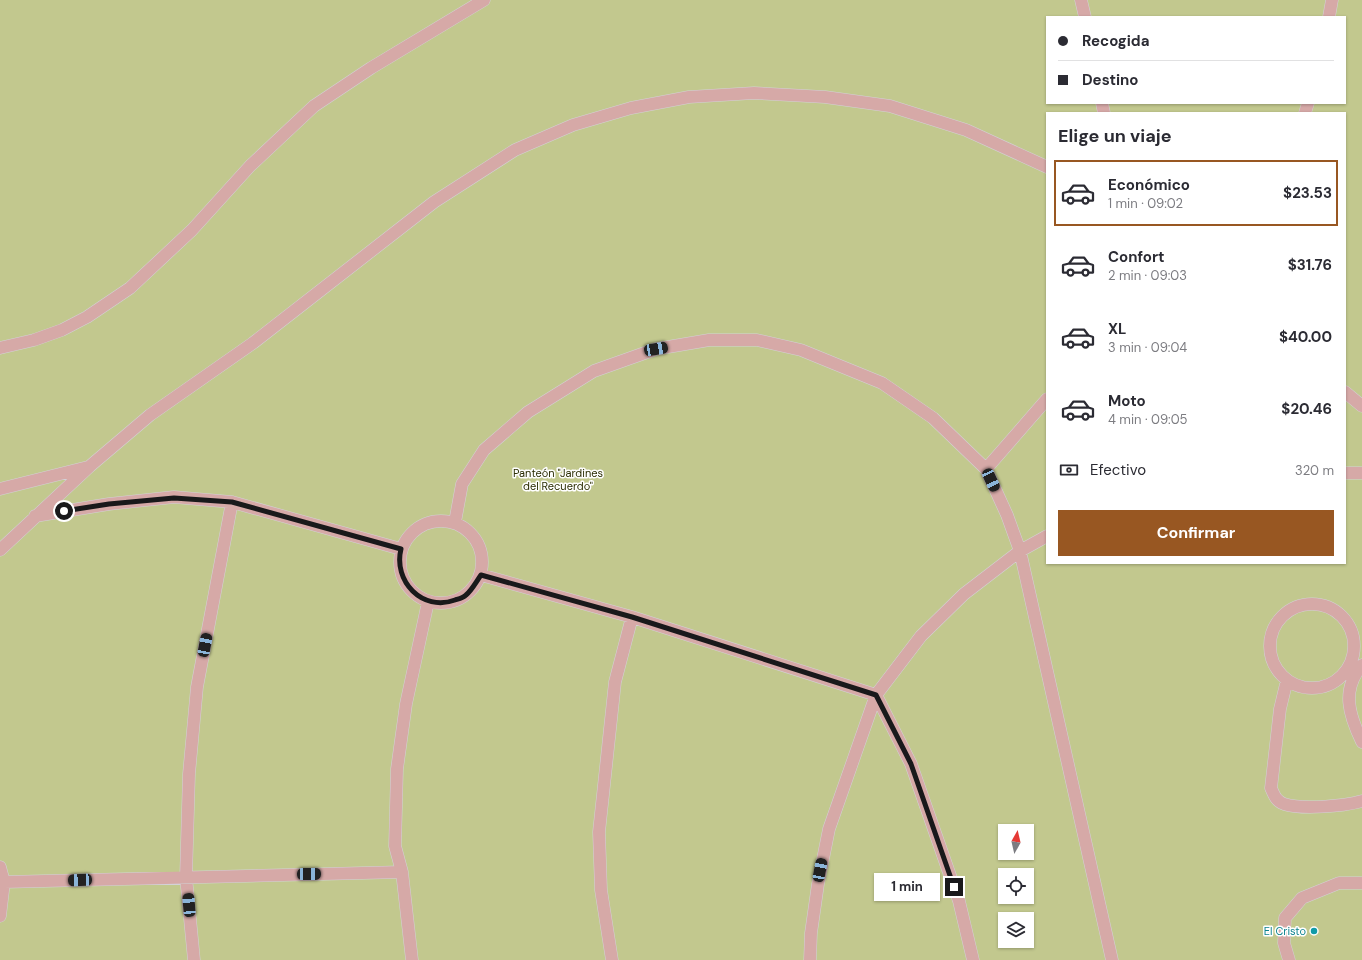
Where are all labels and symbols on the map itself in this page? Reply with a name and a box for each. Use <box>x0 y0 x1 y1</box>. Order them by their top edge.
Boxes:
car <box>643 341 669 357</box>
park label: Panteón "Jardines del Recuerdo" <box>513 466 603 493</box>
car <box>980 467 1002 493</box>
route start <box>55 502 73 520</box>
car <box>197 632 213 658</box>
north arrow <box>998 824 1034 860</box>
car <box>812 857 828 883</box>
car <box>297 868 321 880</box>
callout: 1 min <box>874 873 940 901</box>
car <box>68 874 92 886</box>
route end <box>945 878 963 896</box>
car <box>182 893 196 917</box>
place label: El Cristo <box>1264 924 1306 938</box>
marker: El Cristo <box>1309 926 1319 936</box>

